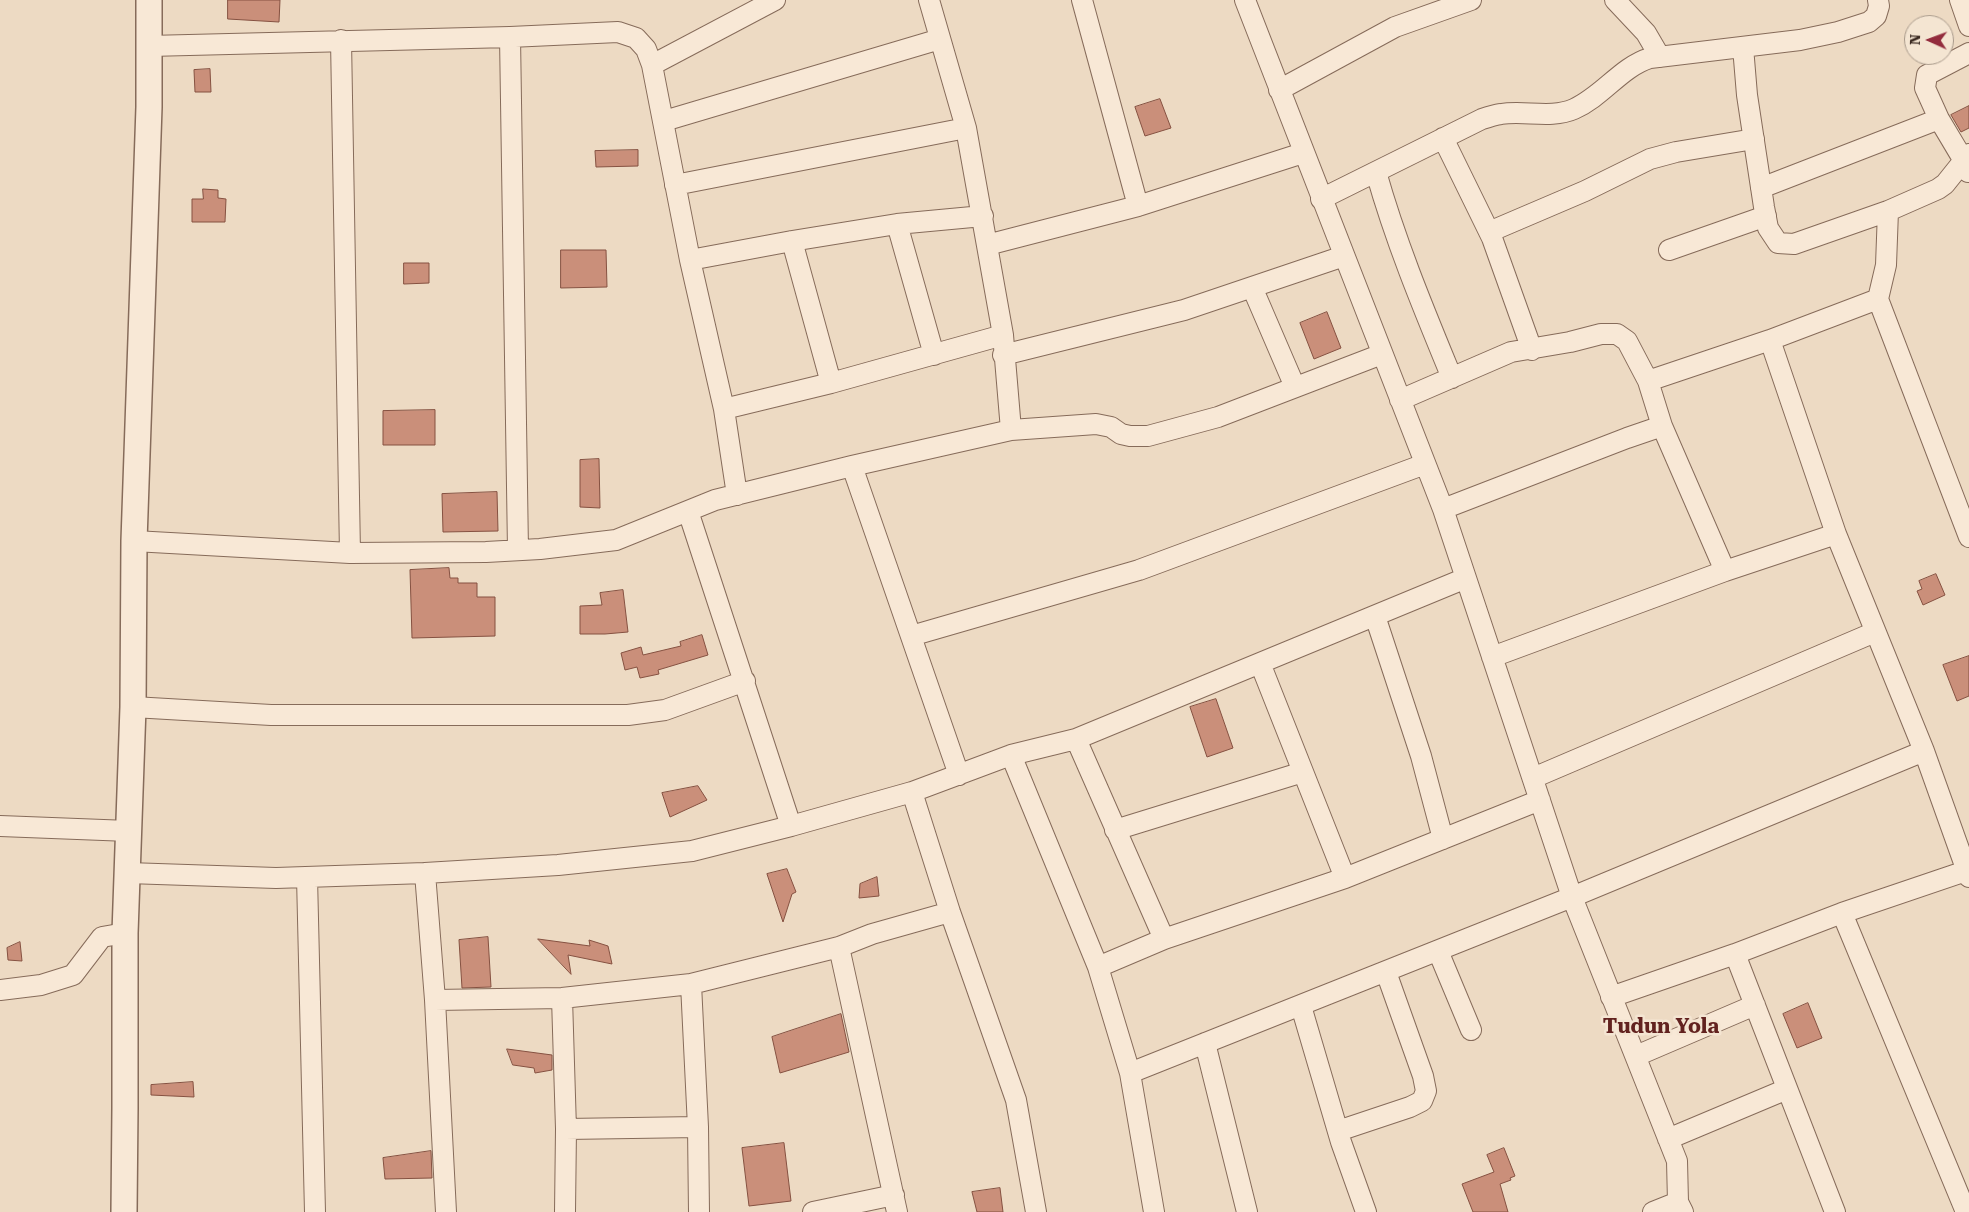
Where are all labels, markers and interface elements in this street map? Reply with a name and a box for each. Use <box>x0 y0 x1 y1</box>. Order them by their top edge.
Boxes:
north arrow <box>1904 15 1954 65</box>
text: N <box>1907 34 1923 45</box>
district label: Tudun Yola <box>1603 1015 1719 1039</box>

